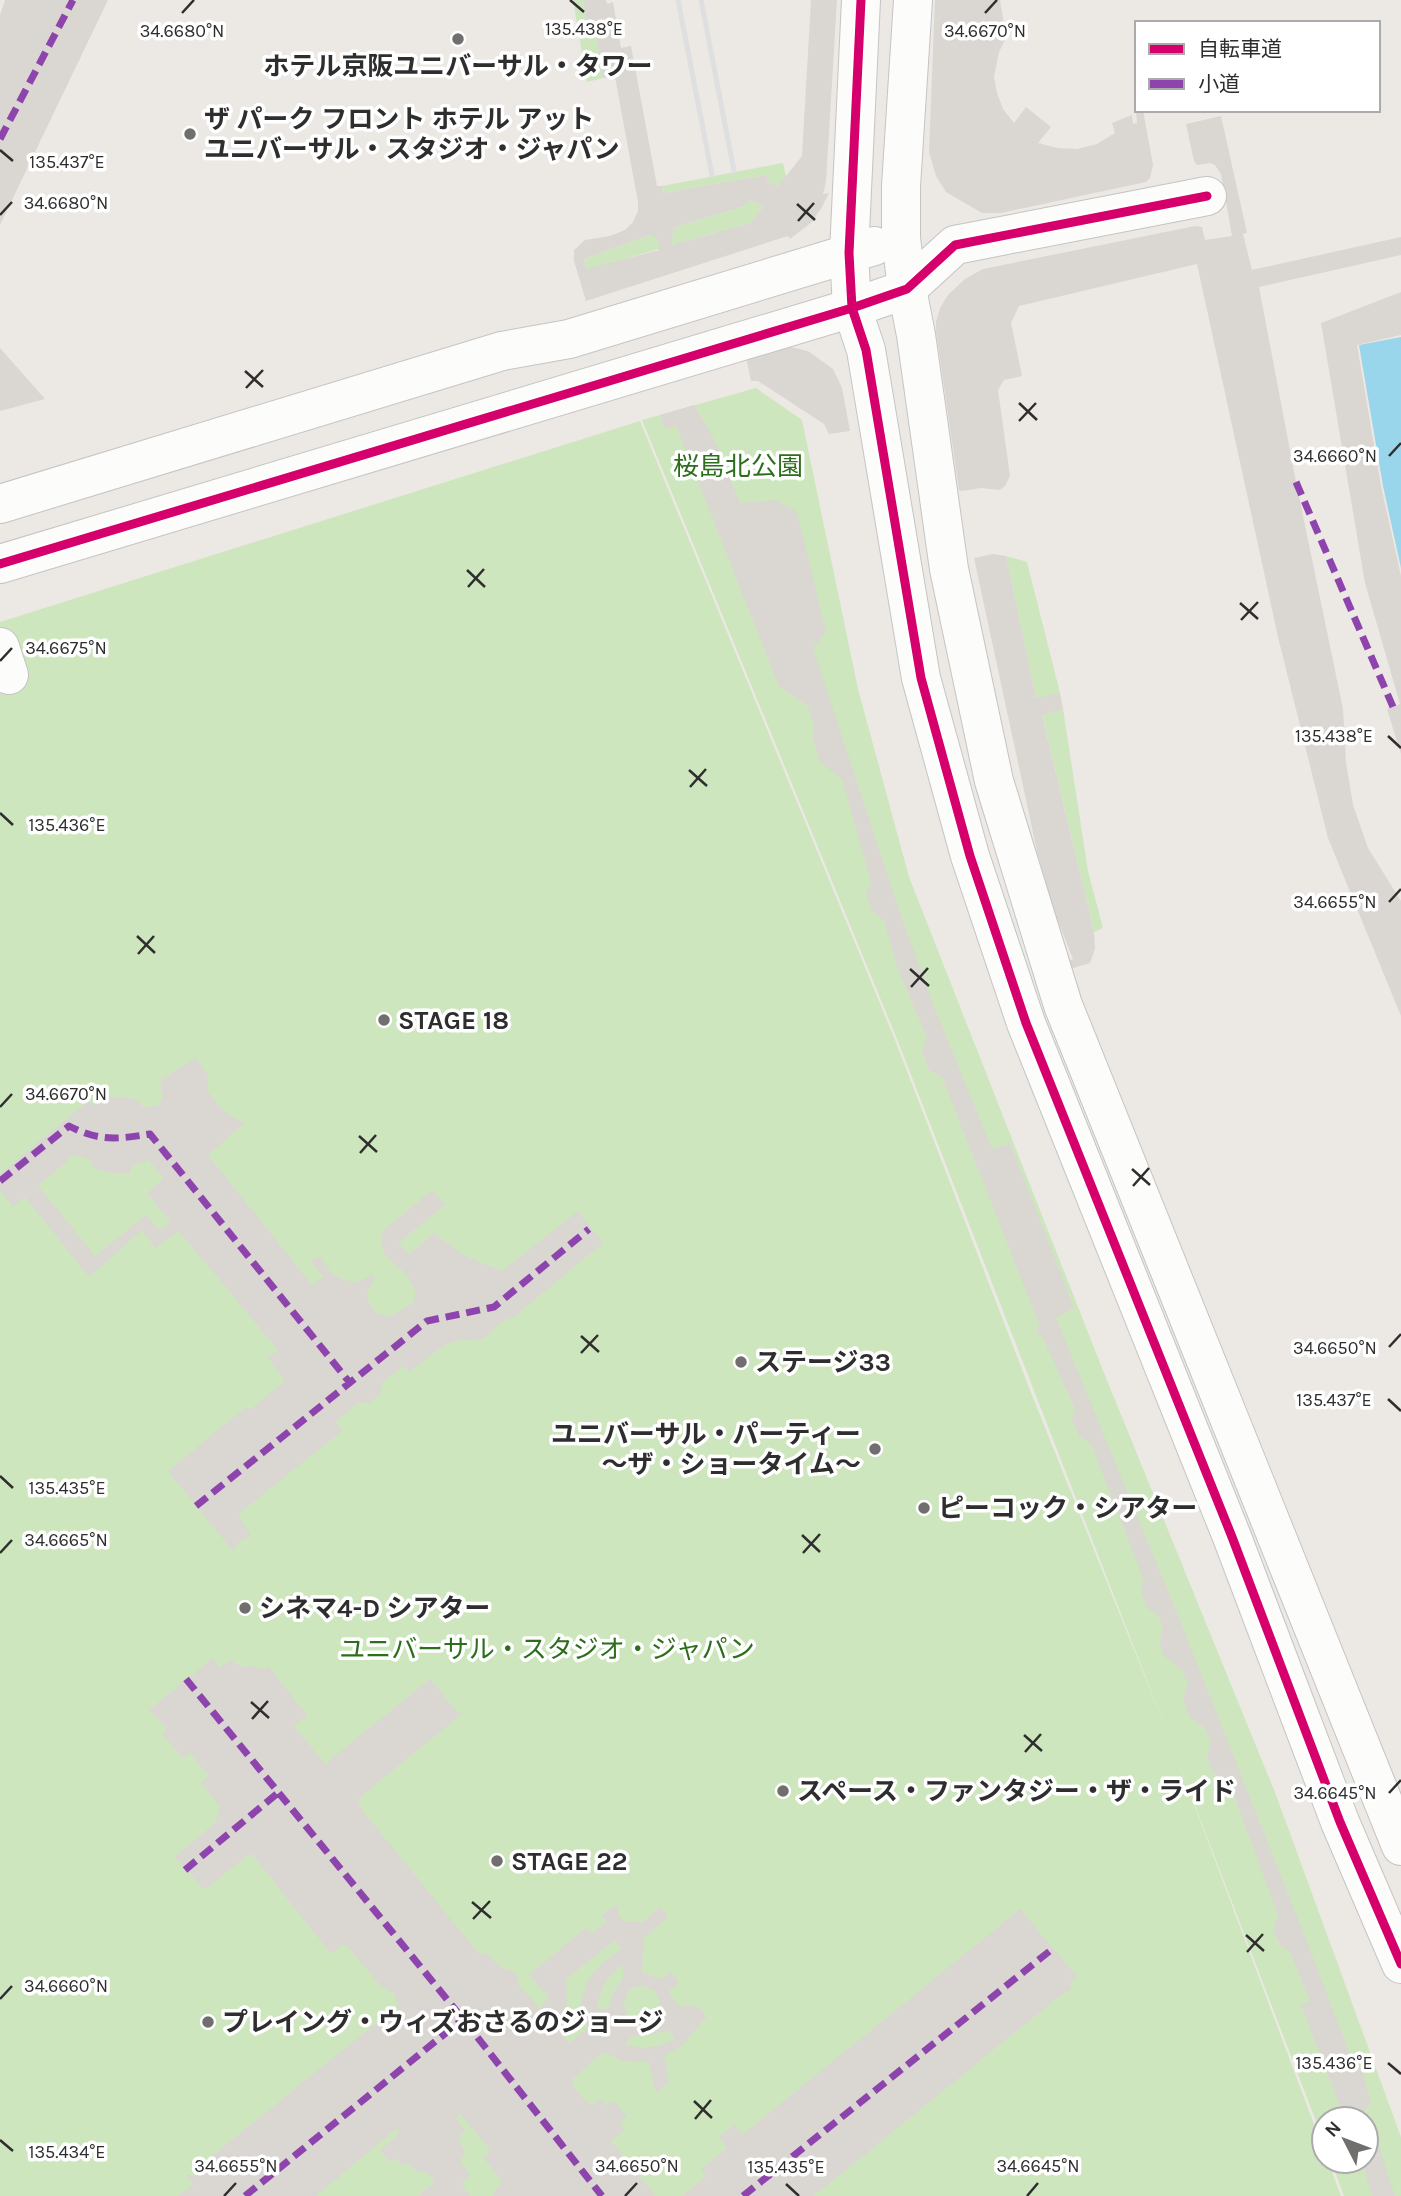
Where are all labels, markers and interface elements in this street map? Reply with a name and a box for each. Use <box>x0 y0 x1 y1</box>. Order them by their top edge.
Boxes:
text: 135.438°E <box>545 18 623 40</box>
text: 34.6680°N <box>140 20 224 42</box>
text: 34.6670°N <box>944 20 1026 42</box>
legend <box>1135 21 1380 112</box>
marker: ホテル京阪ユニバーサル・タワー <box>450 31 466 47</box>
text: 自転車道 <box>1198 37 1282 61</box>
place label: ホテル京阪ユニバーサル・タワー <box>263 51 653 82</box>
text: 小道 <box>1198 72 1240 96</box>
place label: ザ パーク フロント ホテル アット ユニバーサル・スタジオ・ジャパン <box>204 104 619 165</box>
marker: ザ パーク フロント ホテル アット ユニバーサル・スタジオ・ジャパン <box>182 126 198 142</box>
text: 135.437°E <box>29 151 105 173</box>
text: 34.6680°N <box>24 192 108 214</box>
text: 34.6660°N <box>1293 445 1377 467</box>
park label: 桜島北公園 <box>673 451 803 482</box>
text: 34.6675°N <box>25 637 107 659</box>
text: 135.438°E <box>1295 725 1373 747</box>
text: 135.436°E <box>28 814 106 836</box>
text: 34.6655°N <box>1293 891 1377 913</box>
place label: STAGE 18 <box>398 1005 509 1036</box>
marker: STAGE 18 <box>376 1012 392 1028</box>
text: 34.6670°N <box>25 1083 107 1105</box>
text: 34.6650°N <box>1293 1337 1377 1359</box>
place label: ステージ33 <box>755 1347 891 1378</box>
marker: ステージ33 <box>733 1354 749 1370</box>
text: 135.437°E <box>1296 1389 1372 1411</box>
place label: ユニバーサル・パーティー ～ザ・ショータイム～ <box>551 1419 861 1480</box>
marker: ユニバーサル・パーティー ～ザ・ショータイム～ <box>867 1441 883 1457</box>
text: 135.435°E <box>28 1477 106 1499</box>
place label: ピーコック・シアター <box>938 1493 1197 1524</box>
marker: ピーコック・シアター <box>916 1500 932 1516</box>
text: 34.6665°N <box>24 1529 108 1551</box>
place label: シネマ4-D シアター <box>259 1593 491 1624</box>
marker: シネマ4-D シアター <box>237 1600 253 1616</box>
park label: ユニバーサル・スタジオ・ジャパン <box>339 1634 755 1665</box>
place label: スペース・ファンタジー・ザ・ライド <box>797 1776 1236 1807</box>
text: 34.6645°N <box>1293 1782 1377 1804</box>
marker: スペース・ファンタジー・ザ・ライド <box>775 1783 791 1799</box>
place label: STAGE 22 <box>511 1846 627 1877</box>
marker: STAGE 22 <box>489 1853 505 1869</box>
text: 34.6660°N <box>24 1975 108 1997</box>
place label: プレイング・ウィズおさるのジョージ <box>222 2007 663 2038</box>
marker: プレイング・ウィズおさるのジョージ <box>200 2014 216 2030</box>
text: 135.436°E <box>1295 2052 1373 2074</box>
north arrow <box>1310 2105 1380 2175</box>
text: N <box>1320 2117 1346 2142</box>
text: 135.434°E <box>29 2141 105 2163</box>
text: 34.6655°N <box>194 2155 278 2177</box>
text: 34.6650°N <box>595 2155 679 2177</box>
text: 34.6645°N <box>996 2155 1080 2177</box>
text: 135.435°E <box>747 2156 825 2178</box>

